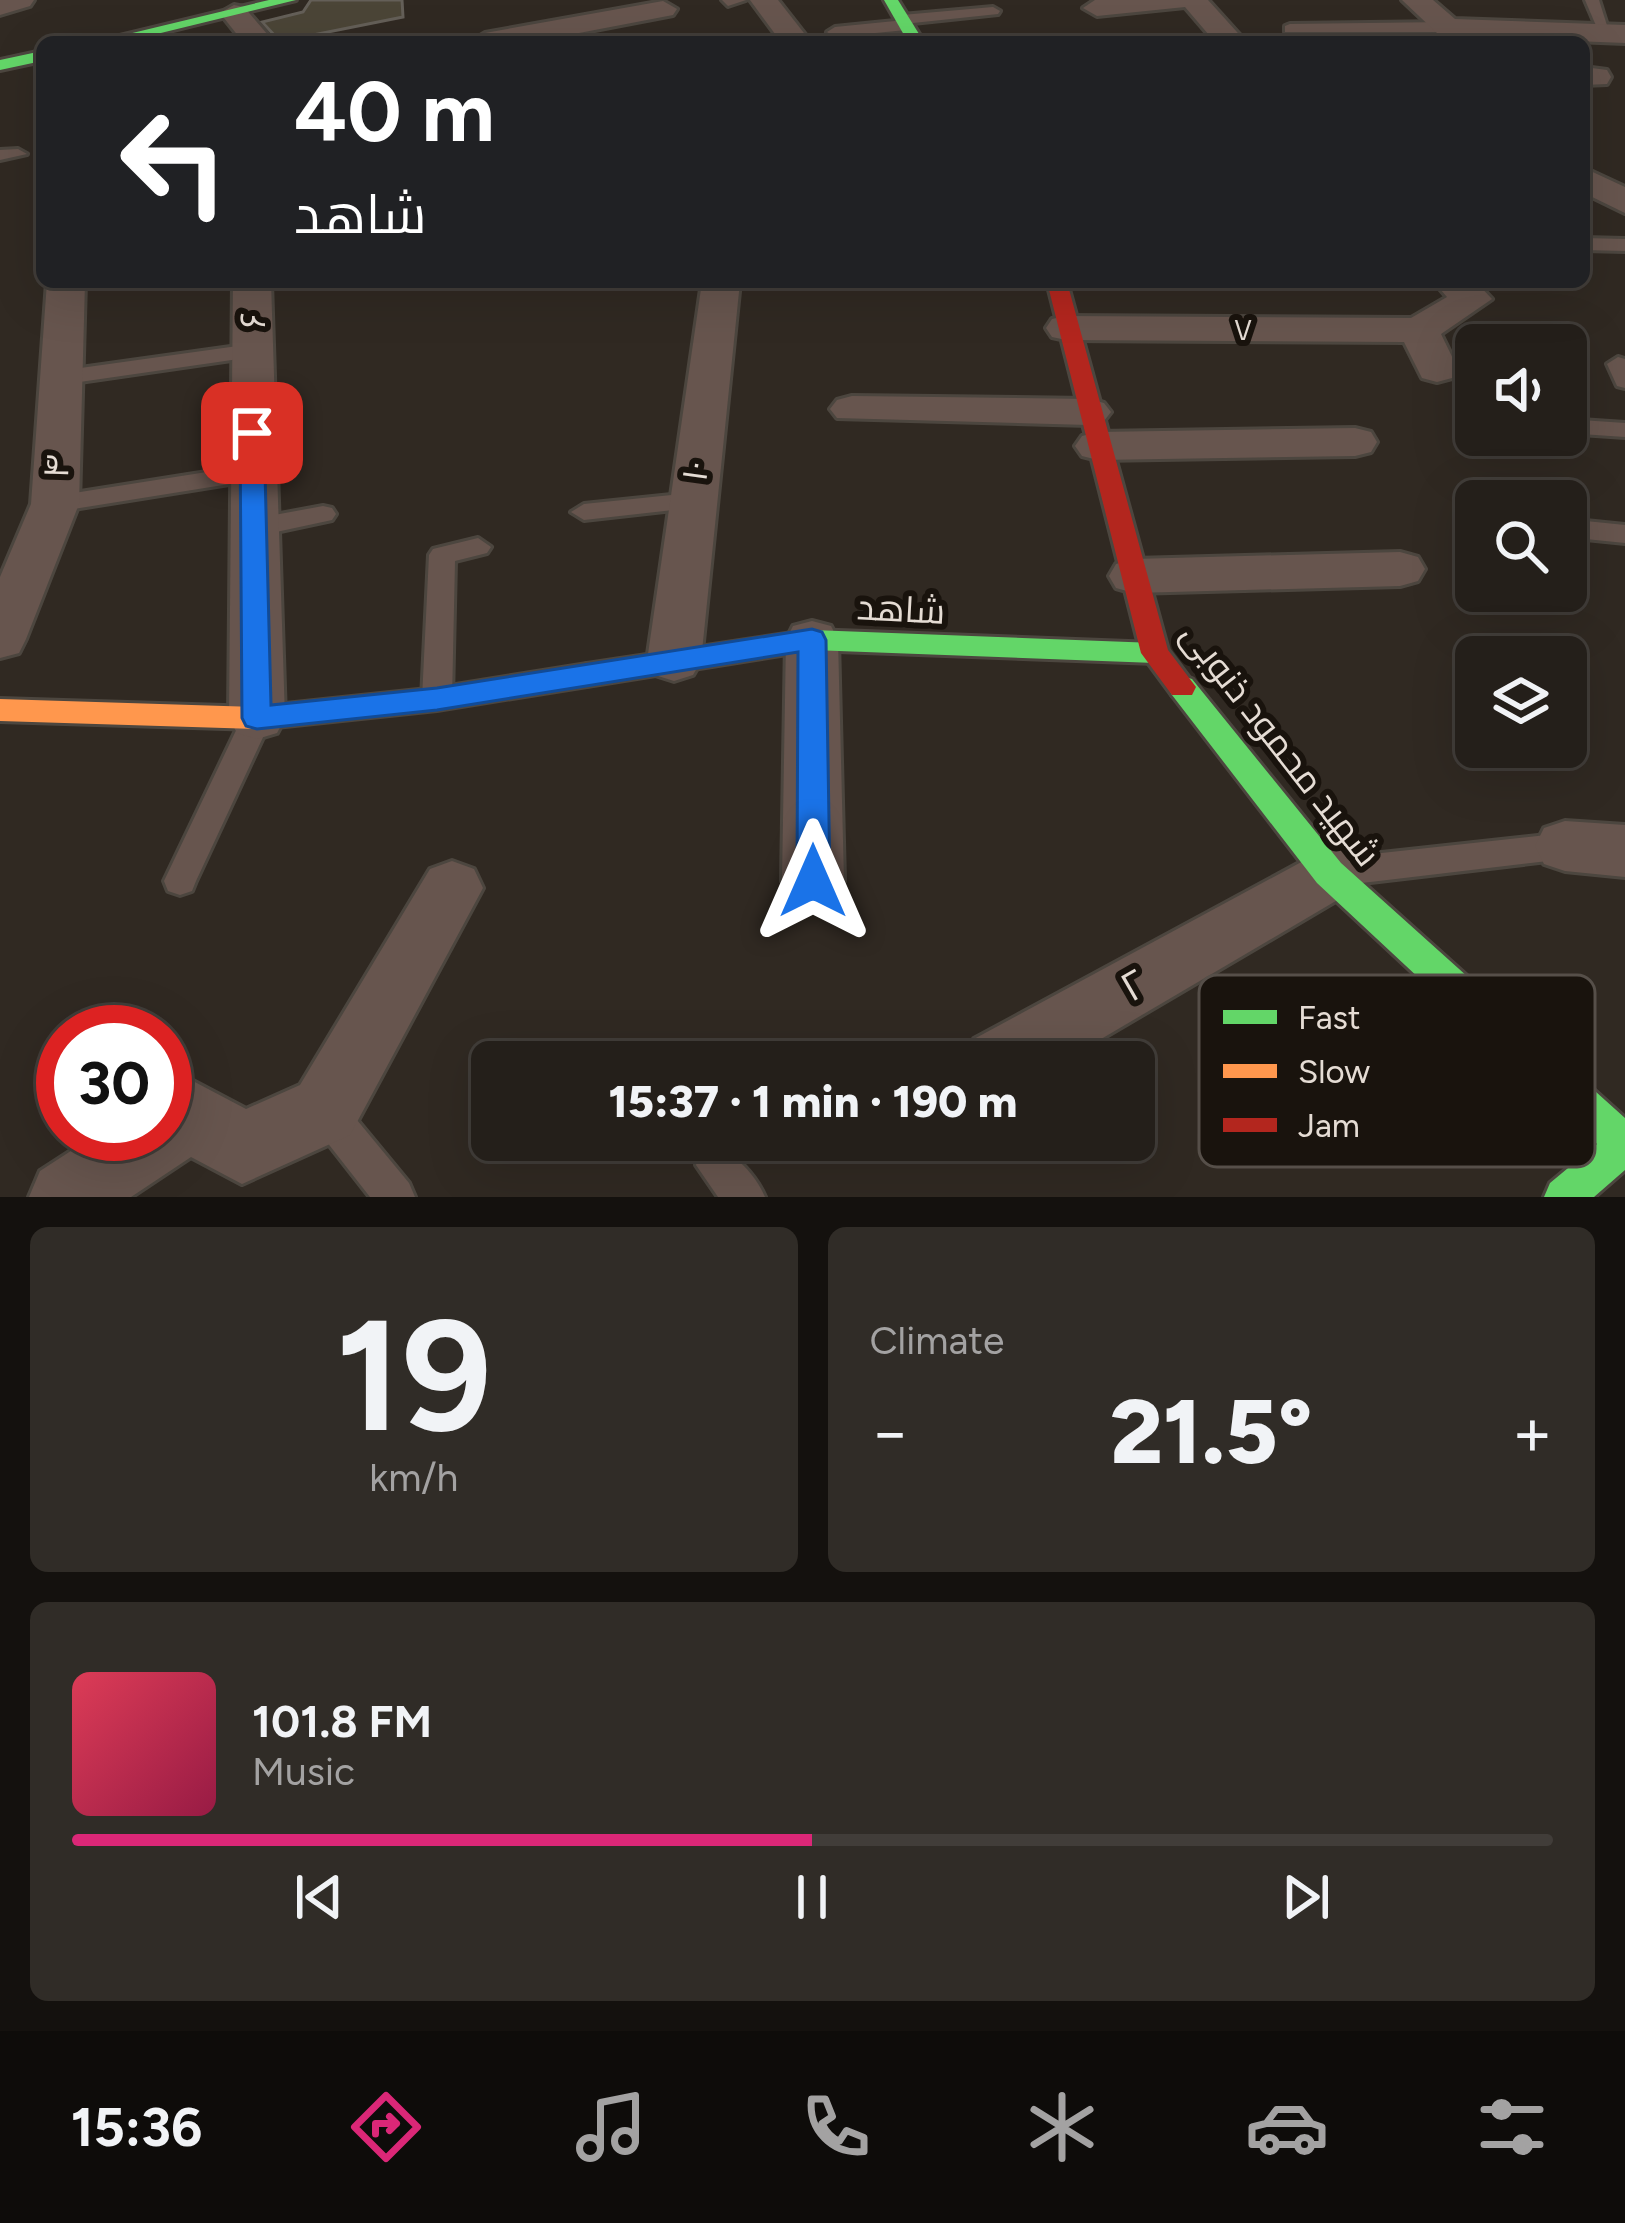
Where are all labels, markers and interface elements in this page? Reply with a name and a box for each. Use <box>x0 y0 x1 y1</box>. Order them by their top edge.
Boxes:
text: 40 m <box>294 61 495 162</box>
icon: left <box>96 84 252 240</box>
text: شاهد <box>294 182 426 247</box>
street label: ۶ <box>231 311 274 329</box>
street label: ۷ <box>1234 311 1252 348</box>
map controls <box>1455 324 1587 768</box>
button: sound <box>1455 324 1587 456</box>
pin <box>201 382 303 484</box>
icon: arrive <box>219 400 285 466</box>
street label: ۴ <box>34 453 78 479</box>
street label: ۱۰ <box>672 458 718 484</box>
button: search <box>1455 480 1587 612</box>
street label: شاهد <box>856 585 946 633</box>
street label: شهید محمود ذنوبی <box>1172 613 1390 875</box>
button: layers <box>1455 636 1587 768</box>
position arrow <box>750 818 876 944</box>
street label: ۲ <box>1111 957 1155 1013</box>
legend <box>1199 975 1595 1167</box>
text: Fast <box>1298 998 1360 1037</box>
speed limit sign: 30 <box>36 1005 192 1161</box>
text: Slow <box>1298 1052 1370 1091</box>
text: 15:37 · 1 min · 190 m <box>608 1074 1018 1128</box>
text: Jam <box>1298 1106 1360 1145</box>
text: 19 <box>336 1282 492 1469</box>
text: Climate <box>870 1317 1004 1364</box>
text: 21.5° <box>1110 1377 1312 1486</box>
text: − <box>870 1392 911 1472</box>
text: + <box>1512 1392 1553 1472</box>
text: km/h <box>369 1454 458 1501</box>
text: 101.8 FM <box>252 1694 432 1748</box>
text: Music <box>252 1748 355 1795</box>
icon: previous <box>286 1864 352 1930</box>
icon: pause <box>779 1864 845 1930</box>
icon: next <box>1273 1864 1339 1930</box>
icon: directions <box>344 2085 428 2169</box>
icon: music <box>569 2085 653 2169</box>
icon: phone <box>794 2085 878 2169</box>
icon: climate <box>1020 2085 1104 2169</box>
icon: car <box>1245 2085 1329 2169</box>
icon: filters <box>1470 2085 1554 2169</box>
text: 15:36 <box>71 2095 202 2160</box>

